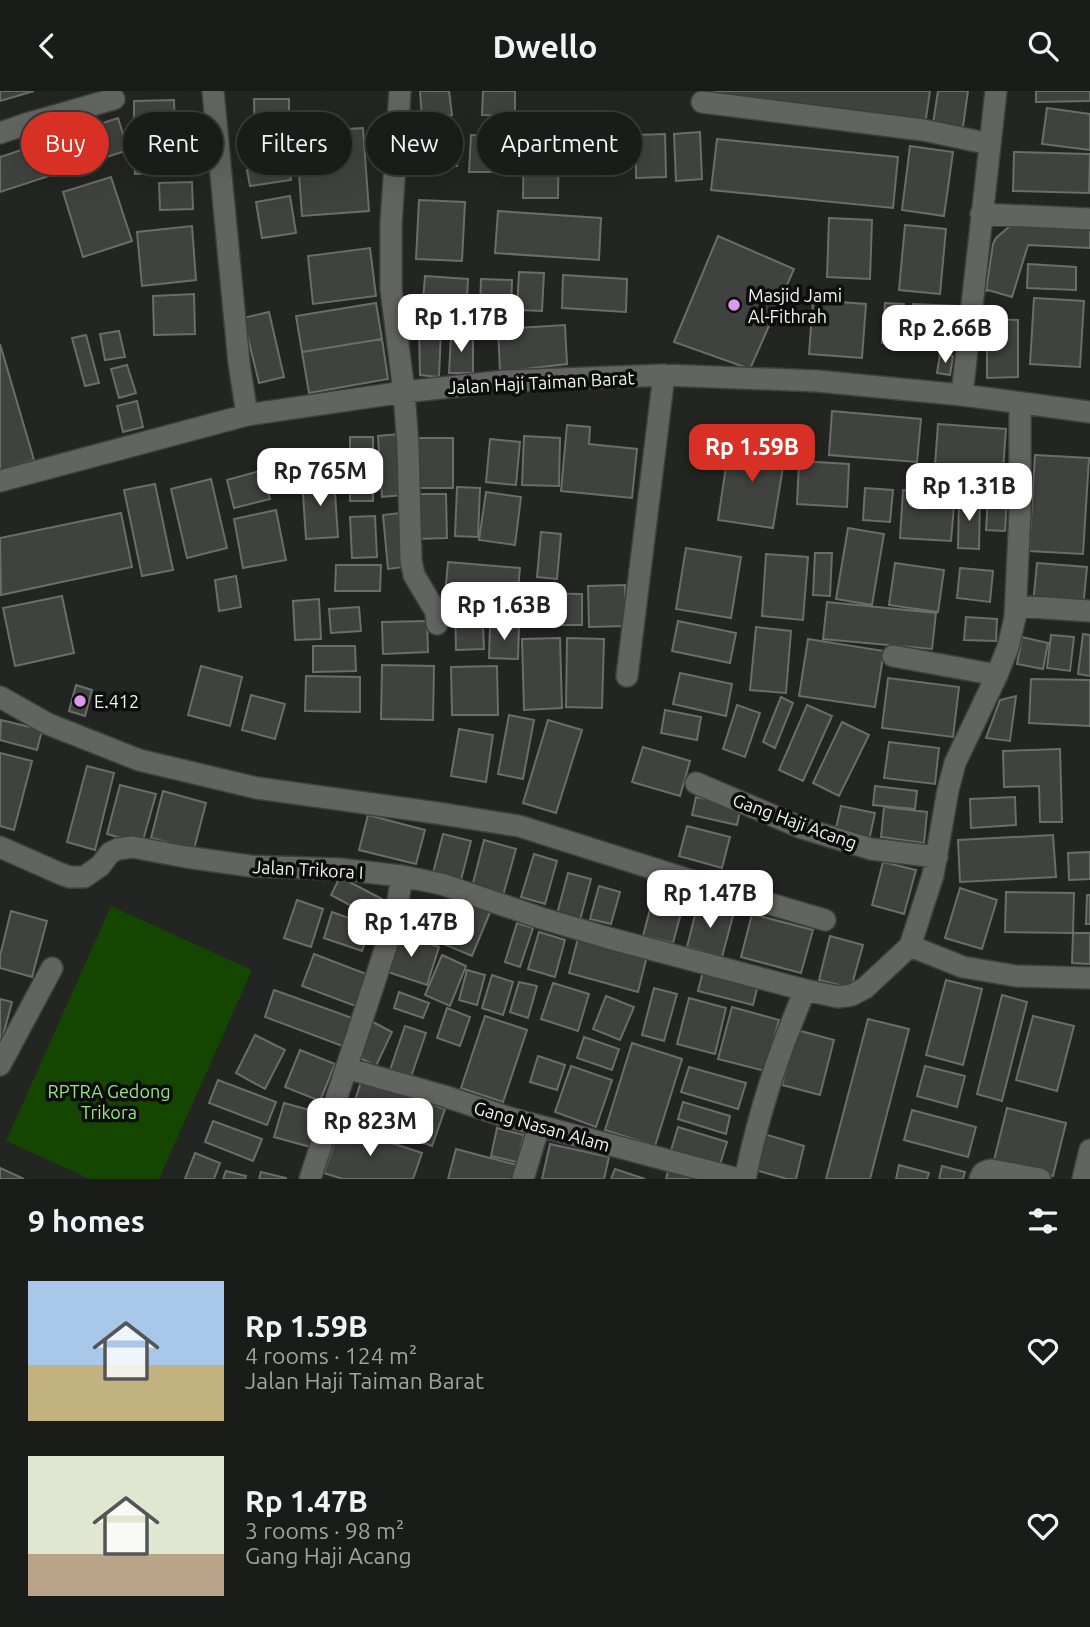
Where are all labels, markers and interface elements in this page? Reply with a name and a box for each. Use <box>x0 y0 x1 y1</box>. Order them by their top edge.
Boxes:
icon: back <box>28 27 66 65</box>
icon: search <box>1024 27 1062 65</box>
text: Dwello <box>492 28 598 64</box>
chip: Buy <box>21 112 109 175</box>
chip: Rent <box>123 112 223 175</box>
chip: Filters <box>237 112 352 175</box>
chip: New <box>366 112 463 175</box>
chip: Apartment <box>477 112 642 175</box>
place label: Masjid Jami Al-Fithrah <box>748 285 842 326</box>
pin: Rp 1.17B <box>389 295 533 354</box>
marker: Masjid Jami Al-Fithrah <box>726 297 742 313</box>
text: Rp 1.17B <box>414 304 508 329</box>
pin: Rp 2.66B <box>873 306 1017 365</box>
text: Rp 2.66B <box>898 315 992 340</box>
street label: Jalan Haji Taiman Barat <box>447 367 635 397</box>
pin: Rp 1.59B <box>680 425 824 484</box>
text: Rp 1.59B <box>705 434 799 459</box>
pin: Rp 765M <box>255 449 385 508</box>
text: Rp 765M <box>273 458 367 483</box>
pin: Rp 1.31B <box>897 463 1041 523</box>
text: Rp 1.31B <box>922 473 1016 498</box>
pin: Rp 1.63B <box>432 582 576 642</box>
text: Rp 1.63B <box>457 592 551 617</box>
place label: E.412 <box>94 691 139 711</box>
marker: E.412 <box>72 693 88 709</box>
street label: Gang Haji Acang <box>730 789 860 853</box>
street label: Jalan Trikora I <box>252 856 364 882</box>
pin: Rp 1.47B <box>638 871 782 930</box>
text: Rp 1.47B <box>663 880 757 905</box>
pin: Rp 1.47B <box>339 899 483 959</box>
text: Rp 1.47B <box>364 909 458 934</box>
park label: RPTRA Gedong Trikora <box>47 1081 171 1122</box>
street label: Gang Nasan Alam <box>472 1097 612 1155</box>
pin: Rp 823M <box>305 1098 435 1158</box>
text: Rp 823M <box>323 1108 417 1133</box>
icon: filters <box>1024 1202 1062 1240</box>
text: 9 homes <box>28 1204 145 1238</box>
icon: home <box>84 1309 168 1393</box>
text: Rp 1.59B <box>245 1309 368 1343</box>
icon: heart <box>1024 1332 1062 1370</box>
text: 4 rooms · 124 m² <box>245 1343 417 1368</box>
text: Jalan Haji Taiman Barat <box>245 1368 484 1393</box>
icon: home <box>84 1484 168 1568</box>
text: Rp 1.47B <box>245 1484 368 1518</box>
icon: heart <box>1024 1507 1062 1545</box>
text: 3 rooms · 98 m² <box>245 1518 404 1543</box>
text: Gang Haji Acang <box>245 1543 412 1568</box>

